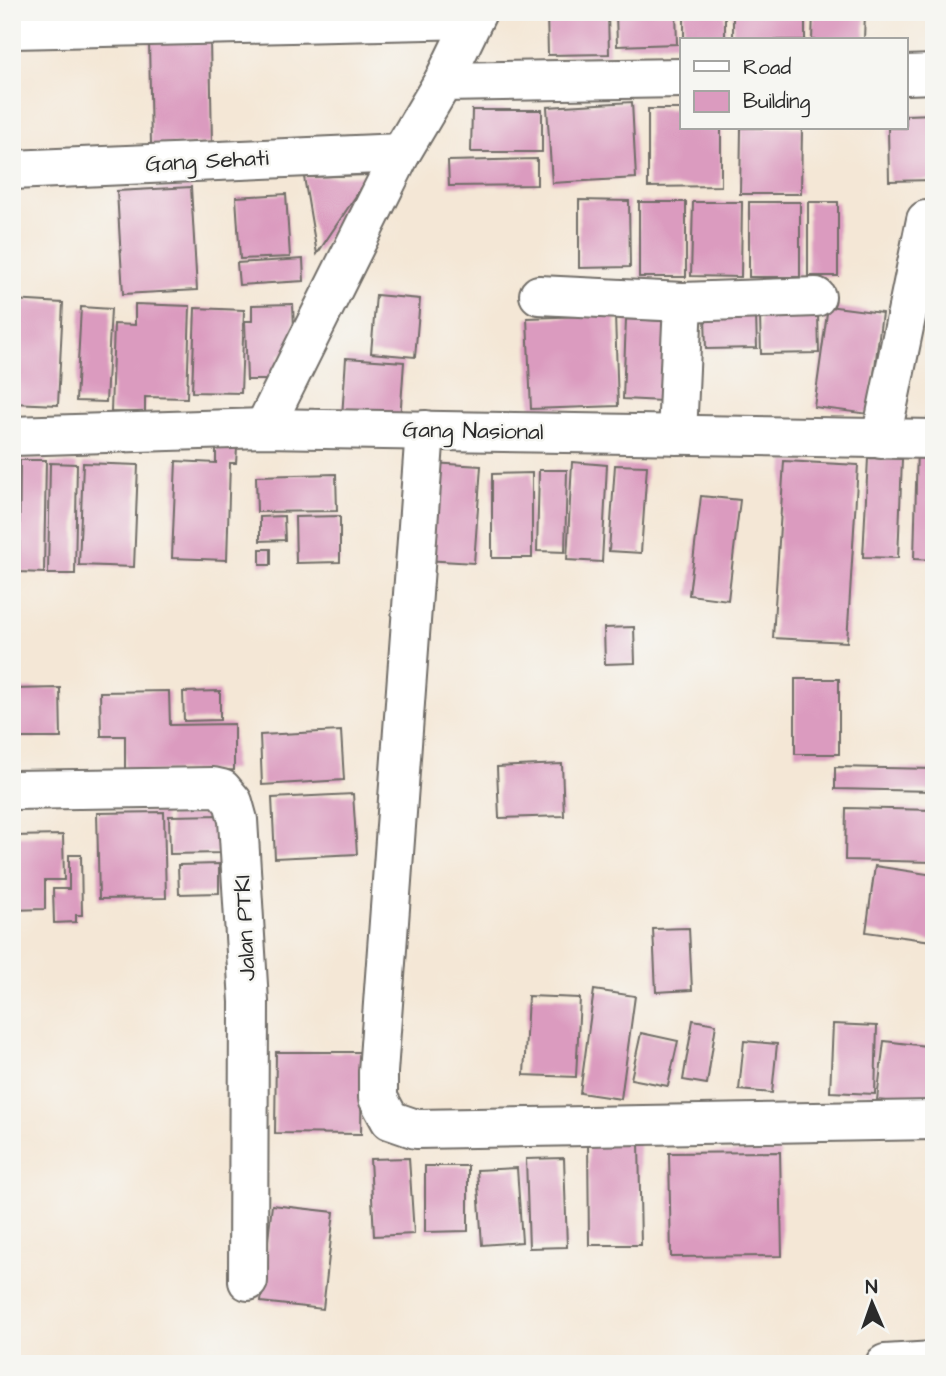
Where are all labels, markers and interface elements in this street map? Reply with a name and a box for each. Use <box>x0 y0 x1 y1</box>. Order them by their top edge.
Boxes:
legend <box>680 38 908 130</box>
text: Road <box>743 53 791 82</box>
text: Building <box>743 87 811 118</box>
street label: Gang Sehati <box>145 142 270 181</box>
street label: Gang Nasional <box>402 414 544 449</box>
street label: Jalan PTKI <box>226 874 264 982</box>
north arrow <box>838 1268 908 1338</box>
text: N <box>865 1274 878 1301</box>

